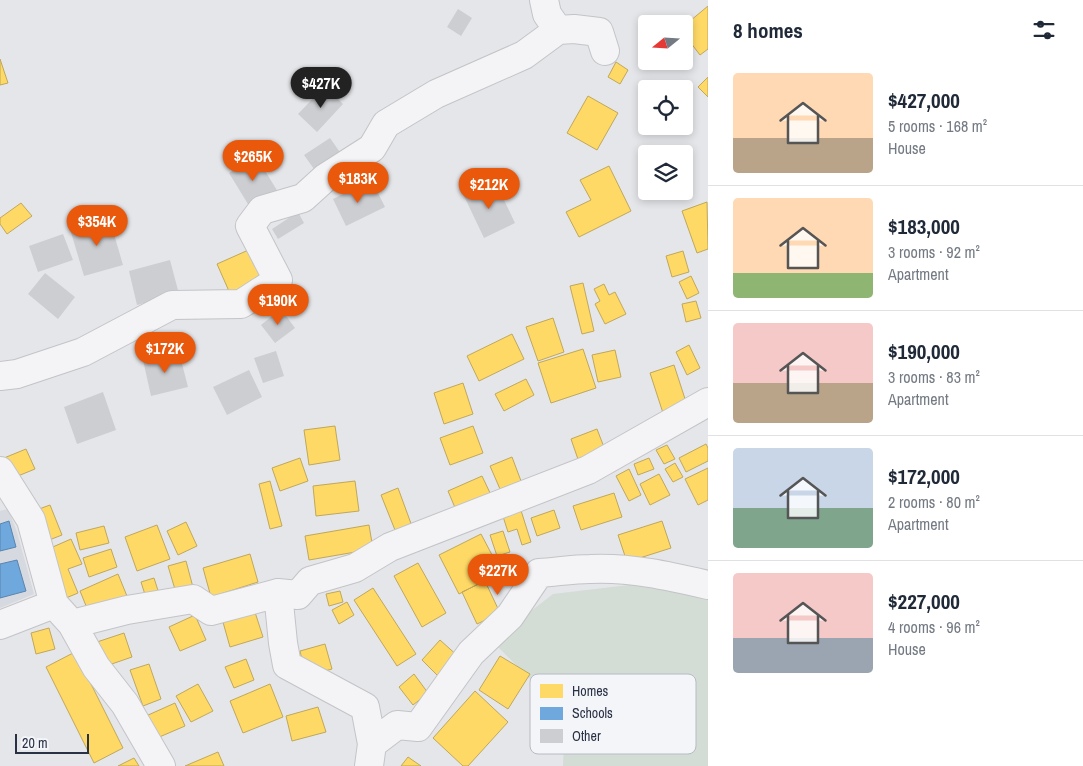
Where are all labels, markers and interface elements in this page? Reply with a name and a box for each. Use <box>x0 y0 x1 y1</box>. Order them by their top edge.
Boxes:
north arrow <box>638 15 692 70</box>
map controls <box>638 15 693 200</box>
text: 8 homes <box>733 16 803 45</box>
icon: filters <box>1030 16 1058 44</box>
pin: $427K <box>286 66 356 109</box>
text: $427K <box>302 72 340 94</box>
button: locate <box>638 80 693 135</box>
text: $427,000 <box>888 86 960 115</box>
icon: home <box>773 93 833 153</box>
text: 5 rooms · 168 m² <box>888 115 987 137</box>
text: House <box>888 137 926 159</box>
pin: $265K <box>218 140 288 182</box>
text: $265K <box>234 145 272 167</box>
button: layers <box>638 145 693 200</box>
pin: $183K <box>323 162 393 204</box>
text: $183K <box>339 167 377 189</box>
pin: $212K <box>454 168 524 210</box>
text: $212K <box>470 173 508 195</box>
pin: $354K <box>62 204 132 247</box>
text: $354K <box>78 210 116 232</box>
text: $183,000 <box>888 212 960 241</box>
icon: home <box>773 218 833 278</box>
text: 3 rooms · 92 m² <box>888 241 980 263</box>
text: Apartment <box>888 263 949 285</box>
pin: $190K <box>243 284 313 326</box>
text: $190K <box>259 289 297 311</box>
pin: $172K <box>130 332 200 374</box>
text: $172K <box>146 337 184 359</box>
text: $190,000 <box>888 337 960 366</box>
icon: home <box>773 343 833 403</box>
text: 3 rooms · 83 m² <box>888 366 980 388</box>
text: Apartment <box>888 388 949 410</box>
text: $172,000 <box>888 462 960 491</box>
icon: home <box>773 468 833 528</box>
text: 2 rooms · 80 m² <box>888 491 980 513</box>
text: Apartment <box>888 513 949 535</box>
pin: $227K <box>463 554 533 596</box>
text: $227K <box>479 559 517 581</box>
text: $227,000 <box>888 587 960 616</box>
icon: home <box>773 593 833 653</box>
text: 4 rooms · 96 m² <box>888 616 980 638</box>
text: House <box>888 638 926 660</box>
legend <box>530 674 696 754</box>
text: Homes <box>572 682 609 700</box>
text: Schools <box>572 704 613 722</box>
text: Other <box>572 727 601 745</box>
scale bar <box>15 731 89 754</box>
text: 20 m <box>22 734 48 752</box>

